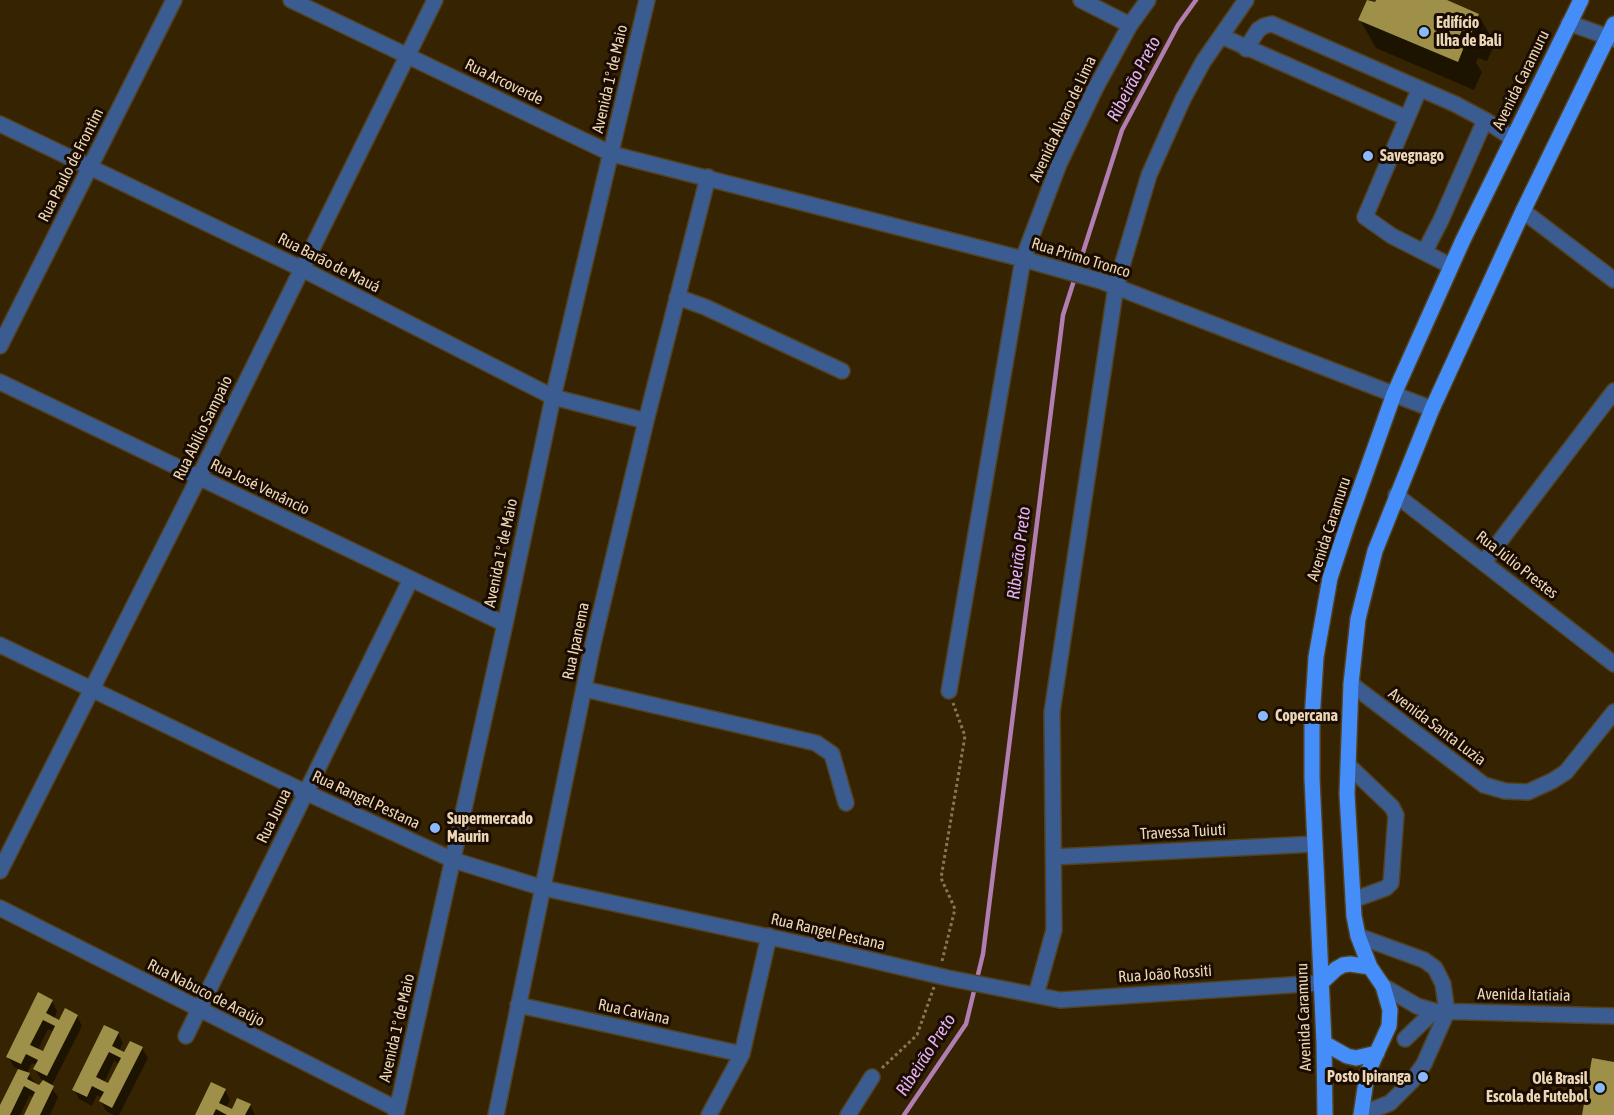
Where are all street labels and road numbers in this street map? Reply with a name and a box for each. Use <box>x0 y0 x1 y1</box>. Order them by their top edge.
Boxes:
street label: Avenida 1º de Maio <box>588 23 632 135</box>
street label: Avenida Caramuru <box>1489 27 1553 133</box>
street label: Avenida Álvaro de Lima <box>1026 53 1100 185</box>
street label: Rua Arcoverde <box>462 55 546 109</box>
street label: Rua Paulo de Frontim <box>34 105 108 225</box>
street label: Rua Barão de Mauá <box>275 229 383 297</box>
street label: Rua Primo Tronco <box>1029 234 1133 282</box>
street label: Rua Abílio Sampaio <box>169 373 237 483</box>
street label: Rua José Venâncio <box>207 455 313 519</box>
street label: Avenida Caramuru <box>1303 475 1355 583</box>
street label: Avenida 1º de Maio <box>480 497 522 609</box>
street label: Rua Júlio Prestes <box>1472 527 1562 603</box>
street label: Rua Ipanema <box>558 601 594 681</box>
street label: Avenida Santa Luzia <box>1384 684 1490 770</box>
street label: Rua Rangel Pestana <box>309 767 423 833</box>
street label: Rua Jurua <box>253 786 295 846</box>
street label: Travessa Tuiuti <box>1139 820 1227 844</box>
street label: Rua Rangel Pestana <box>769 910 887 954</box>
street label: Rua Nabuco de Araújo <box>144 955 268 1031</box>
street label: Rua João Rossiti <box>1117 961 1213 987</box>
street label: Avenida Caramuru <box>1293 963 1315 1071</box>
street label: Avenida 1º de Maio <box>375 972 419 1084</box>
street label: Avenida Itatiaia <box>1477 985 1571 1005</box>
street label: Rua Caviana <box>596 995 672 1029</box>

